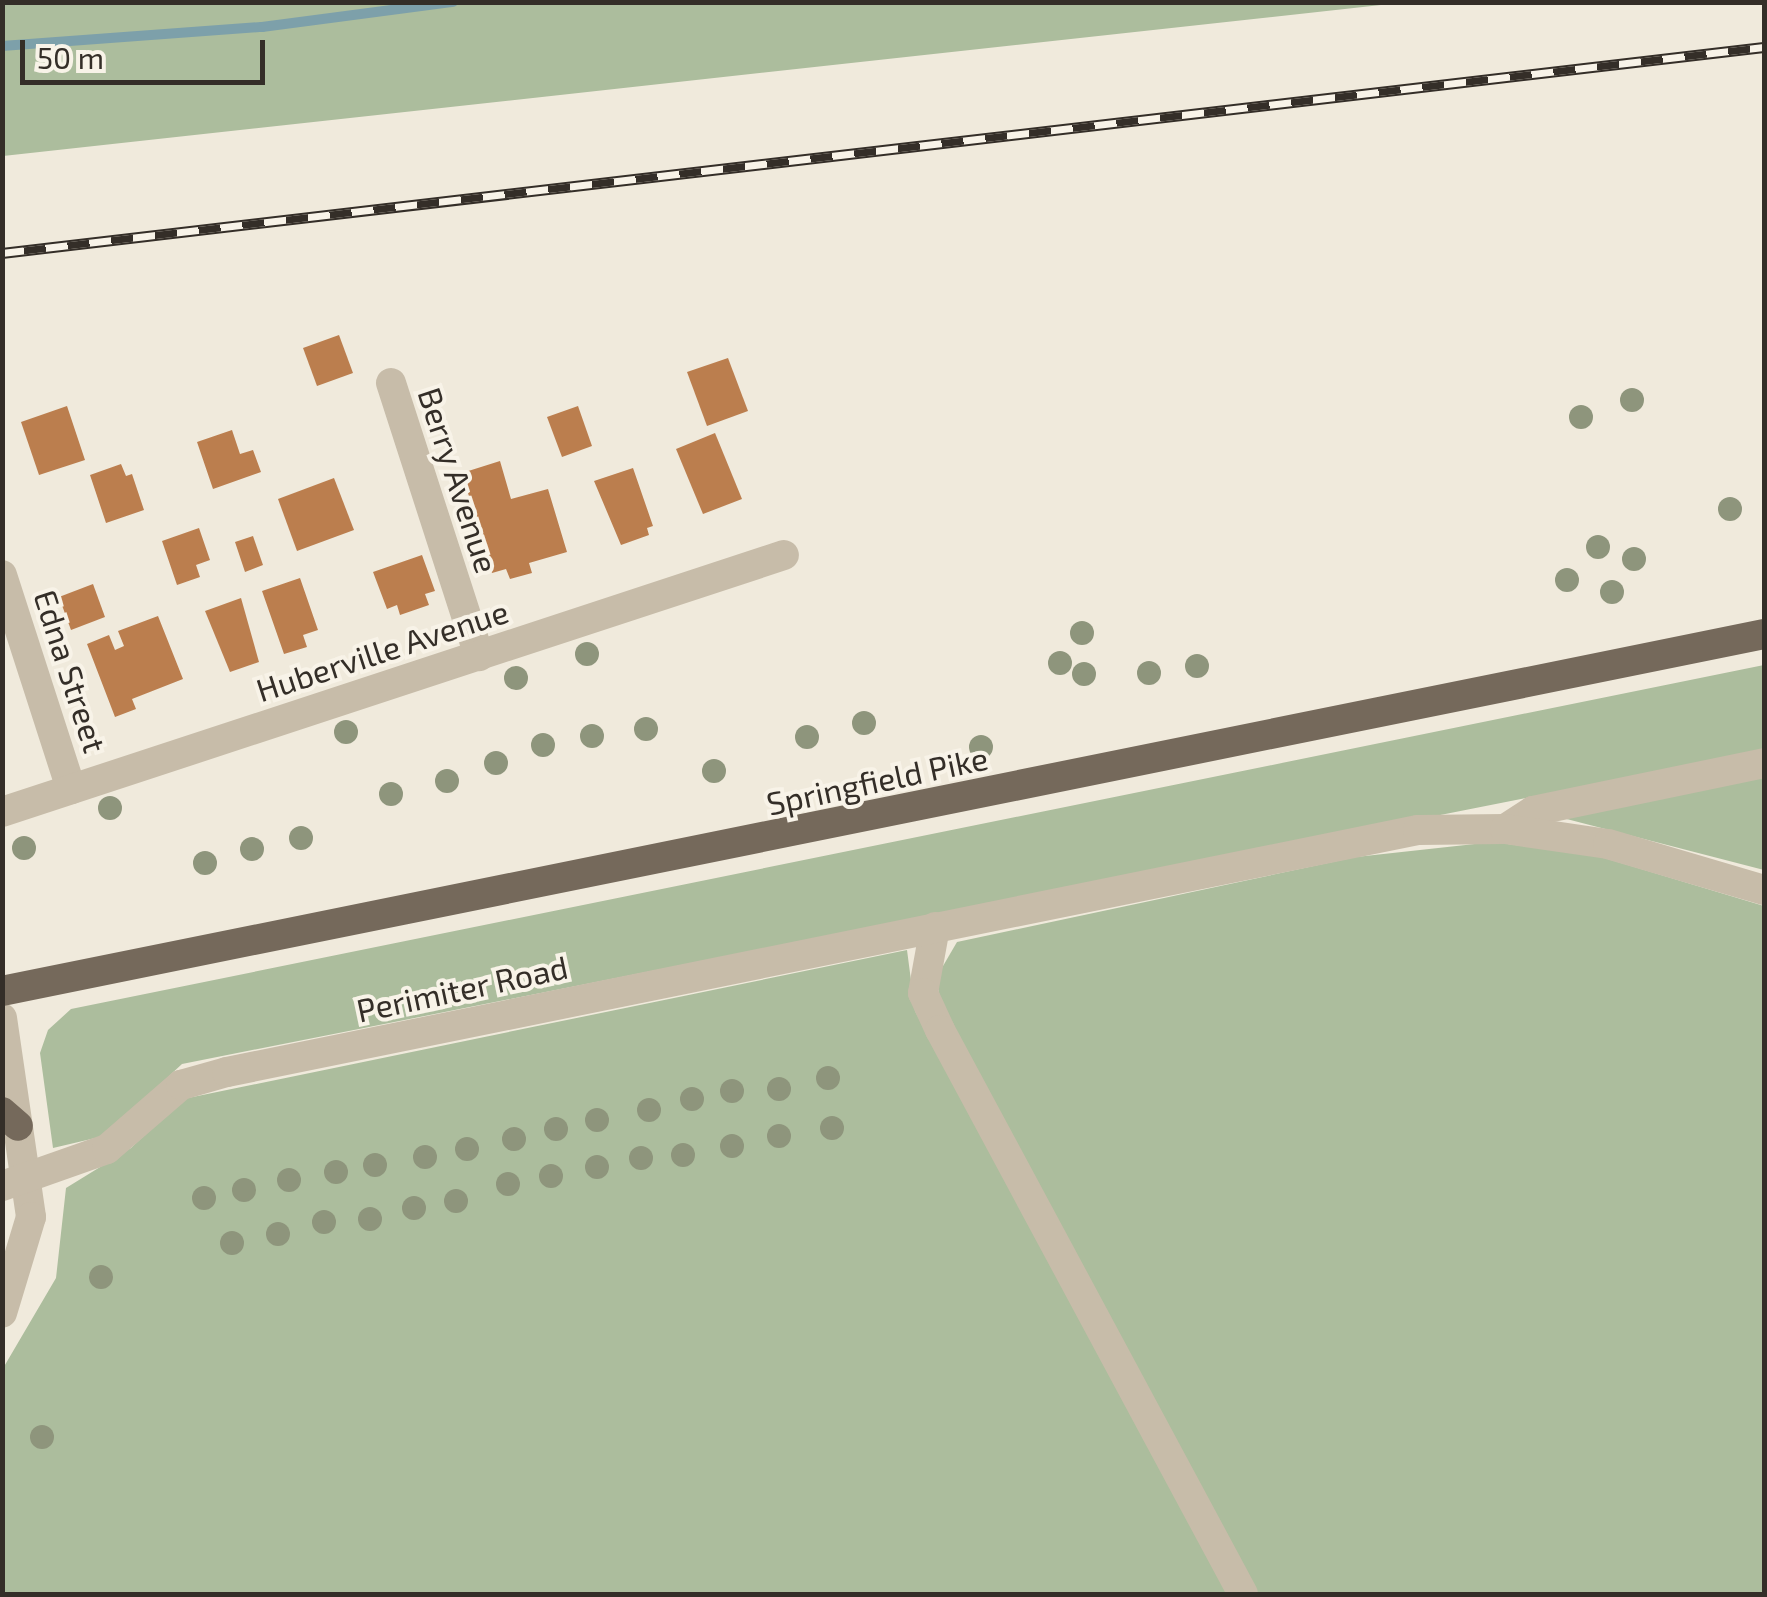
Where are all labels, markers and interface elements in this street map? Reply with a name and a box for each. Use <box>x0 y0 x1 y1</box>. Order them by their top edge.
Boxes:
scale bar <box>25 20 270 82</box>
text: 50 m <box>37 39 104 75</box>
street label: Berry Avenue <box>411 382 507 578</box>
street label: Edna Street <box>27 585 115 757</box>
street label: Huberville Avenue <box>251 591 513 709</box>
street label: Springfield Pike <box>763 738 991 822</box>
street label: Perimiter Road <box>353 947 571 1029</box>

